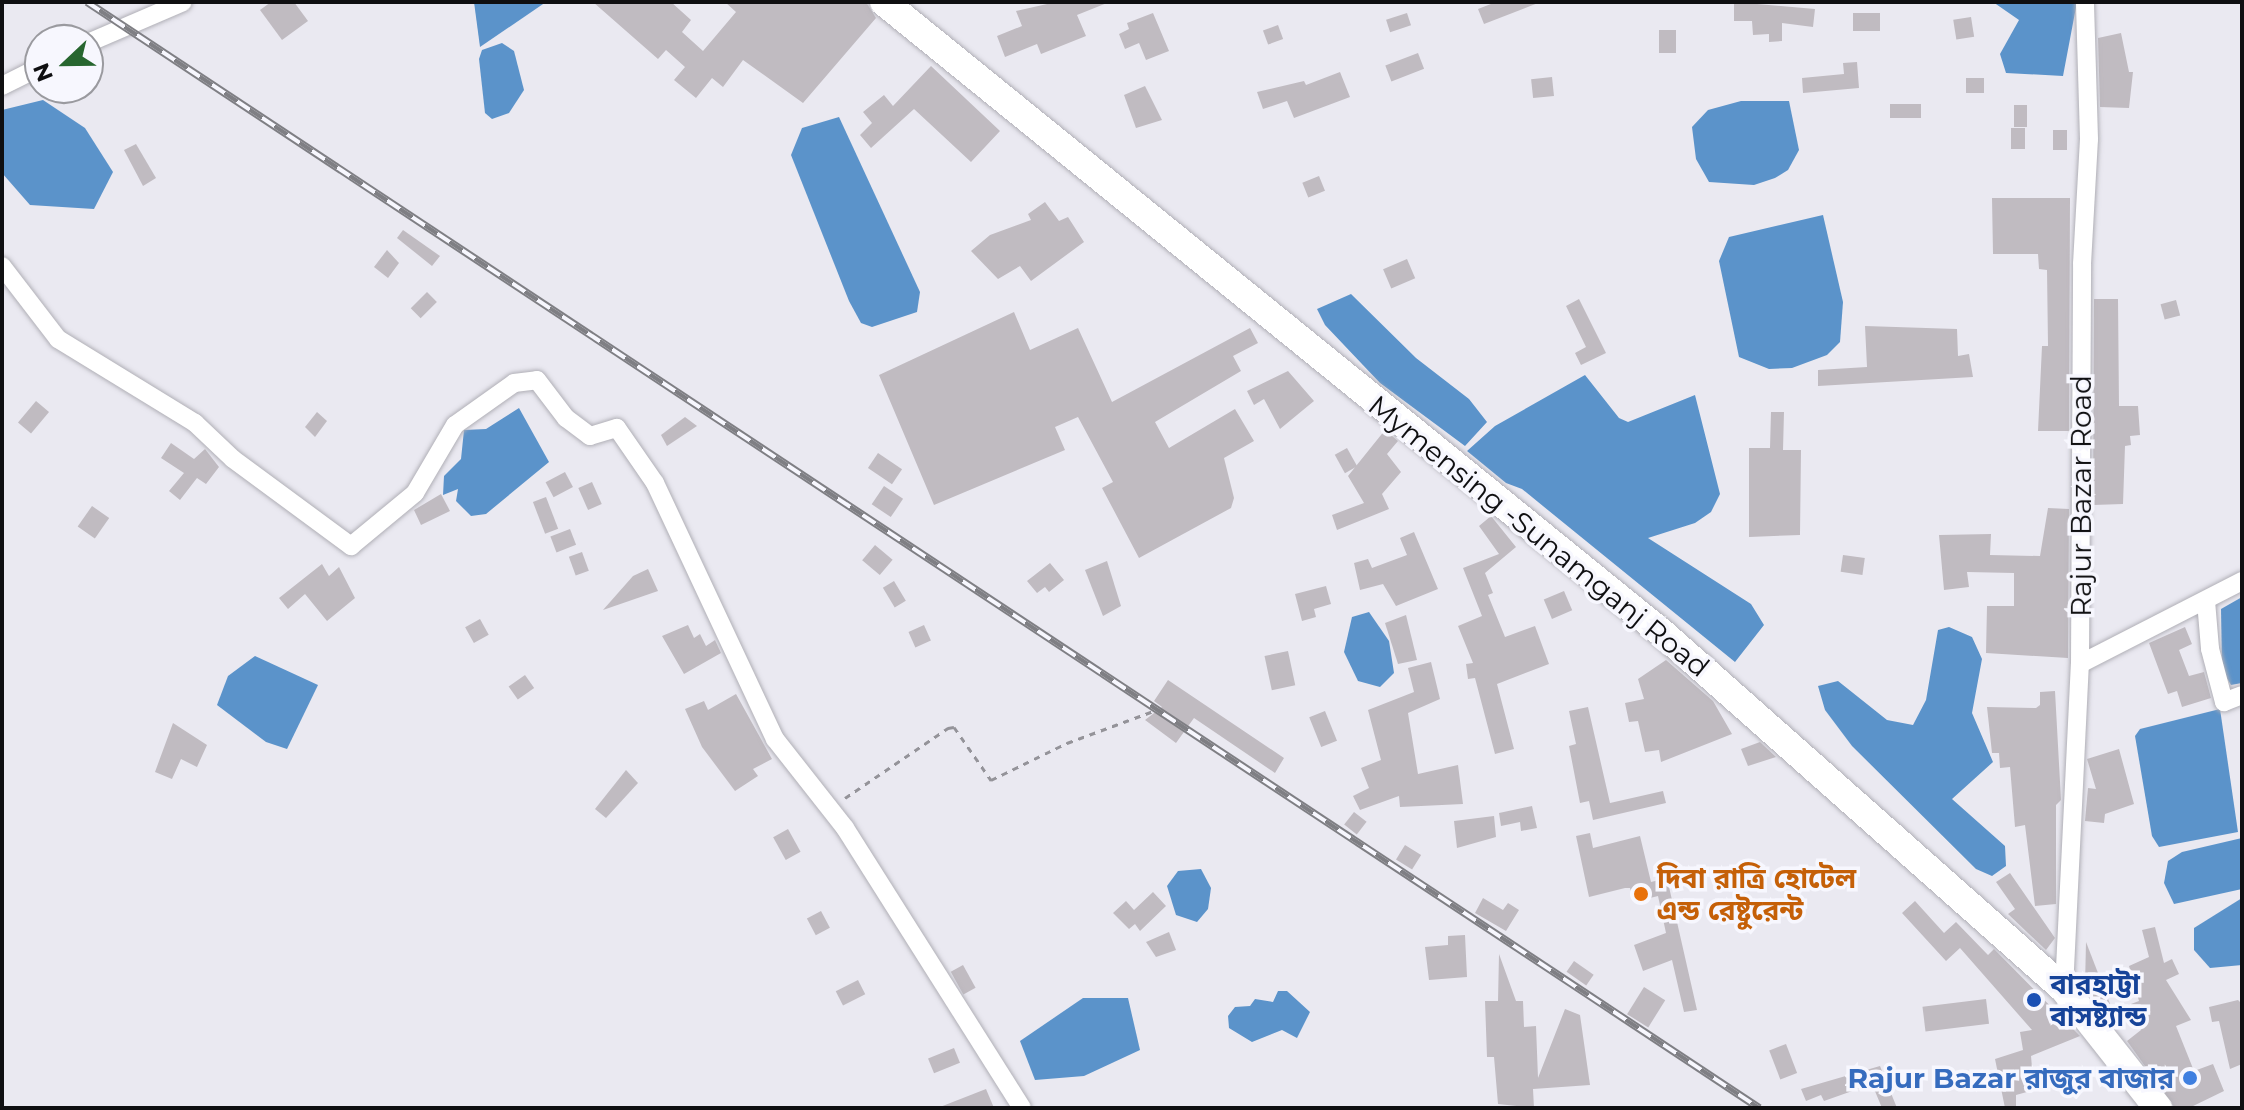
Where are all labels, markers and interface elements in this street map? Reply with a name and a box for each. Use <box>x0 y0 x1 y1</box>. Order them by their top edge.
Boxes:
north arrow <box>24 24 104 104</box>
text: N <box>27 59 59 86</box>
street label: Rajur Bazar Road <box>2064 375 2098 617</box>
street label: Mymensing -Sunamganj Road <box>1362 388 1716 684</box>
place label: দিবা রাত্রি হোটেল এন্ড রেষ্টুরেন্ট <box>1657 861 1856 927</box>
marker: দিবা রাত্রি হোটেল এন্ড রেষ্টুরেন্ট <box>1632 885 1650 903</box>
place label: বারহাট্টা বাসষ্ট্যান্ড <box>2050 967 2146 1033</box>
marker: বারহাট্টা বাসষ্ট্যান্ড <box>2025 991 2043 1009</box>
place label: Rajur Bazar রাজুর বাজার <box>1848 1061 2174 1095</box>
marker: Rajur Bazar রাজুর বাজার <box>2181 1069 2199 1087</box>

